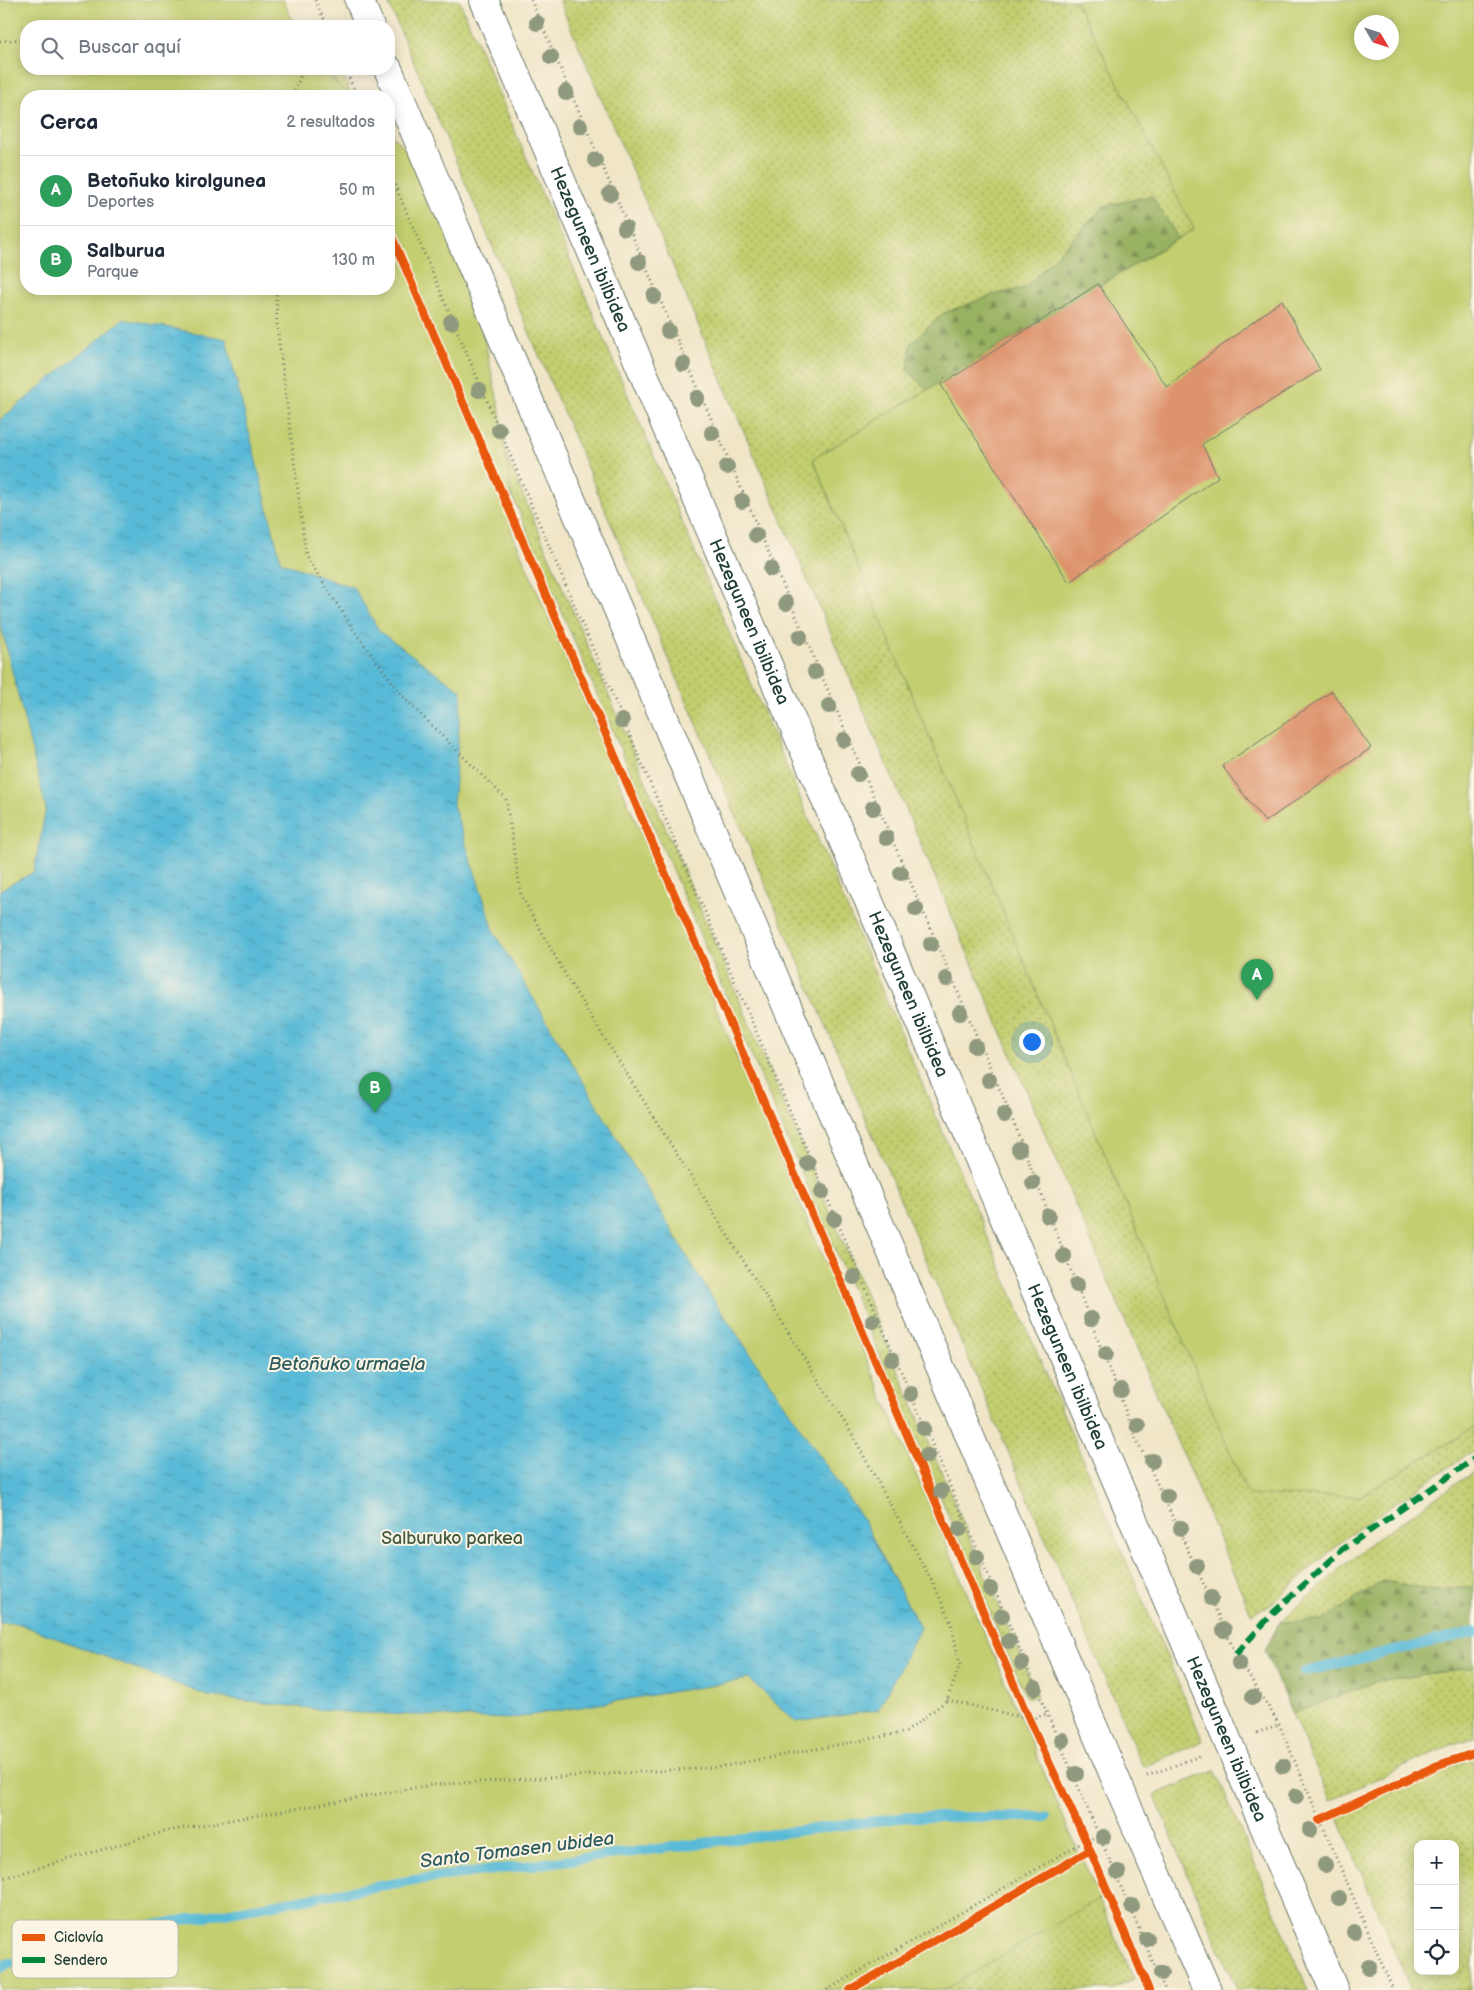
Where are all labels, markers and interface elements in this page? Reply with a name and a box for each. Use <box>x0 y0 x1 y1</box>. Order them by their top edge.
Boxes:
north arrow <box>1354 15 1399 60</box>
search box <box>20 20 395 75</box>
icon: search <box>38 34 66 62</box>
text: Buscar aquí <box>78 36 181 59</box>
text: Cerca <box>40 110 98 135</box>
text: 2 resultados <box>286 113 375 132</box>
street label: Hezeguneen ibilbidea <box>545 163 635 335</box>
text: Betoñuko kirolgunea <box>87 170 266 193</box>
text: A <box>51 181 61 200</box>
text: 50 m <box>339 181 375 200</box>
text: Deportes <box>87 193 154 212</box>
text: Salburua <box>87 240 165 263</box>
text: B <box>50 251 62 270</box>
text: 130 m <box>332 251 375 270</box>
text: Parque <box>87 263 139 282</box>
street label: Hezeguneen ibilbidea <box>704 536 794 708</box>
street label: Hezeguneen ibilbidea <box>864 908 953 1080</box>
pin: A <box>1241 959 1273 1000</box>
your location <box>1019 1029 1045 1055</box>
pin: B <box>359 1072 391 1113</box>
street label: Hezeguneen ibilbidea <box>1023 1281 1112 1453</box>
water label: Betoñuko urmaela <box>268 1353 426 1376</box>
park label: Salburuko parkea <box>381 1528 523 1549</box>
street label: Hezeguneen ibilbidea <box>1182 1653 1271 1825</box>
water label: Santo Tomasen ubidea <box>419 1827 616 1874</box>
map controls <box>1414 1840 1459 1975</box>
button: + <box>1414 1840 1459 1885</box>
button: − <box>1414 1885 1459 1930</box>
legend <box>12 1920 178 1978</box>
text: Ciclovía <box>54 1929 104 1946</box>
button: locate <box>1414 1930 1459 1975</box>
text: Sendero <box>54 1952 108 1969</box>

